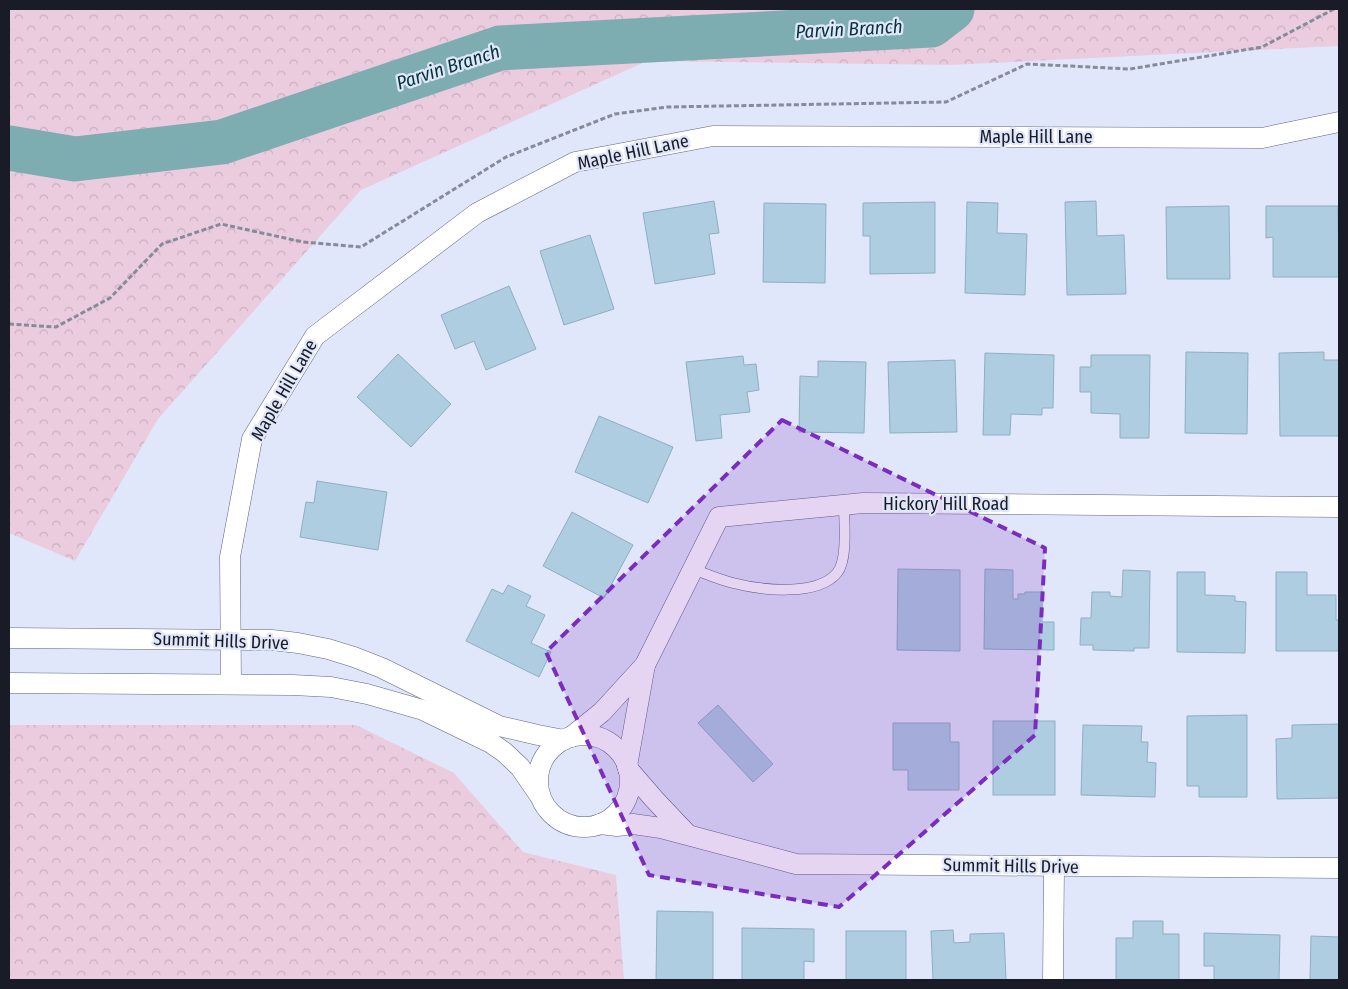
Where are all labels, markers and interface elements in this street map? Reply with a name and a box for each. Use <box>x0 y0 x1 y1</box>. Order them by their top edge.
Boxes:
water label: Parvin Branch <box>795 15 903 43</box>
water label: Parvin Branch <box>393 39 503 95</box>
street label: Maple Hill Lane <box>979 126 1093 148</box>
street label: Maple Hill Lane <box>575 129 691 175</box>
street label: Maple Hill Lane <box>246 335 322 445</box>
street label: Hickory Hill Road <box>883 493 1009 515</box>
street label: Summit Hills Drive <box>153 628 289 654</box>
street label: Summit Hills Drive <box>943 854 1079 878</box>

